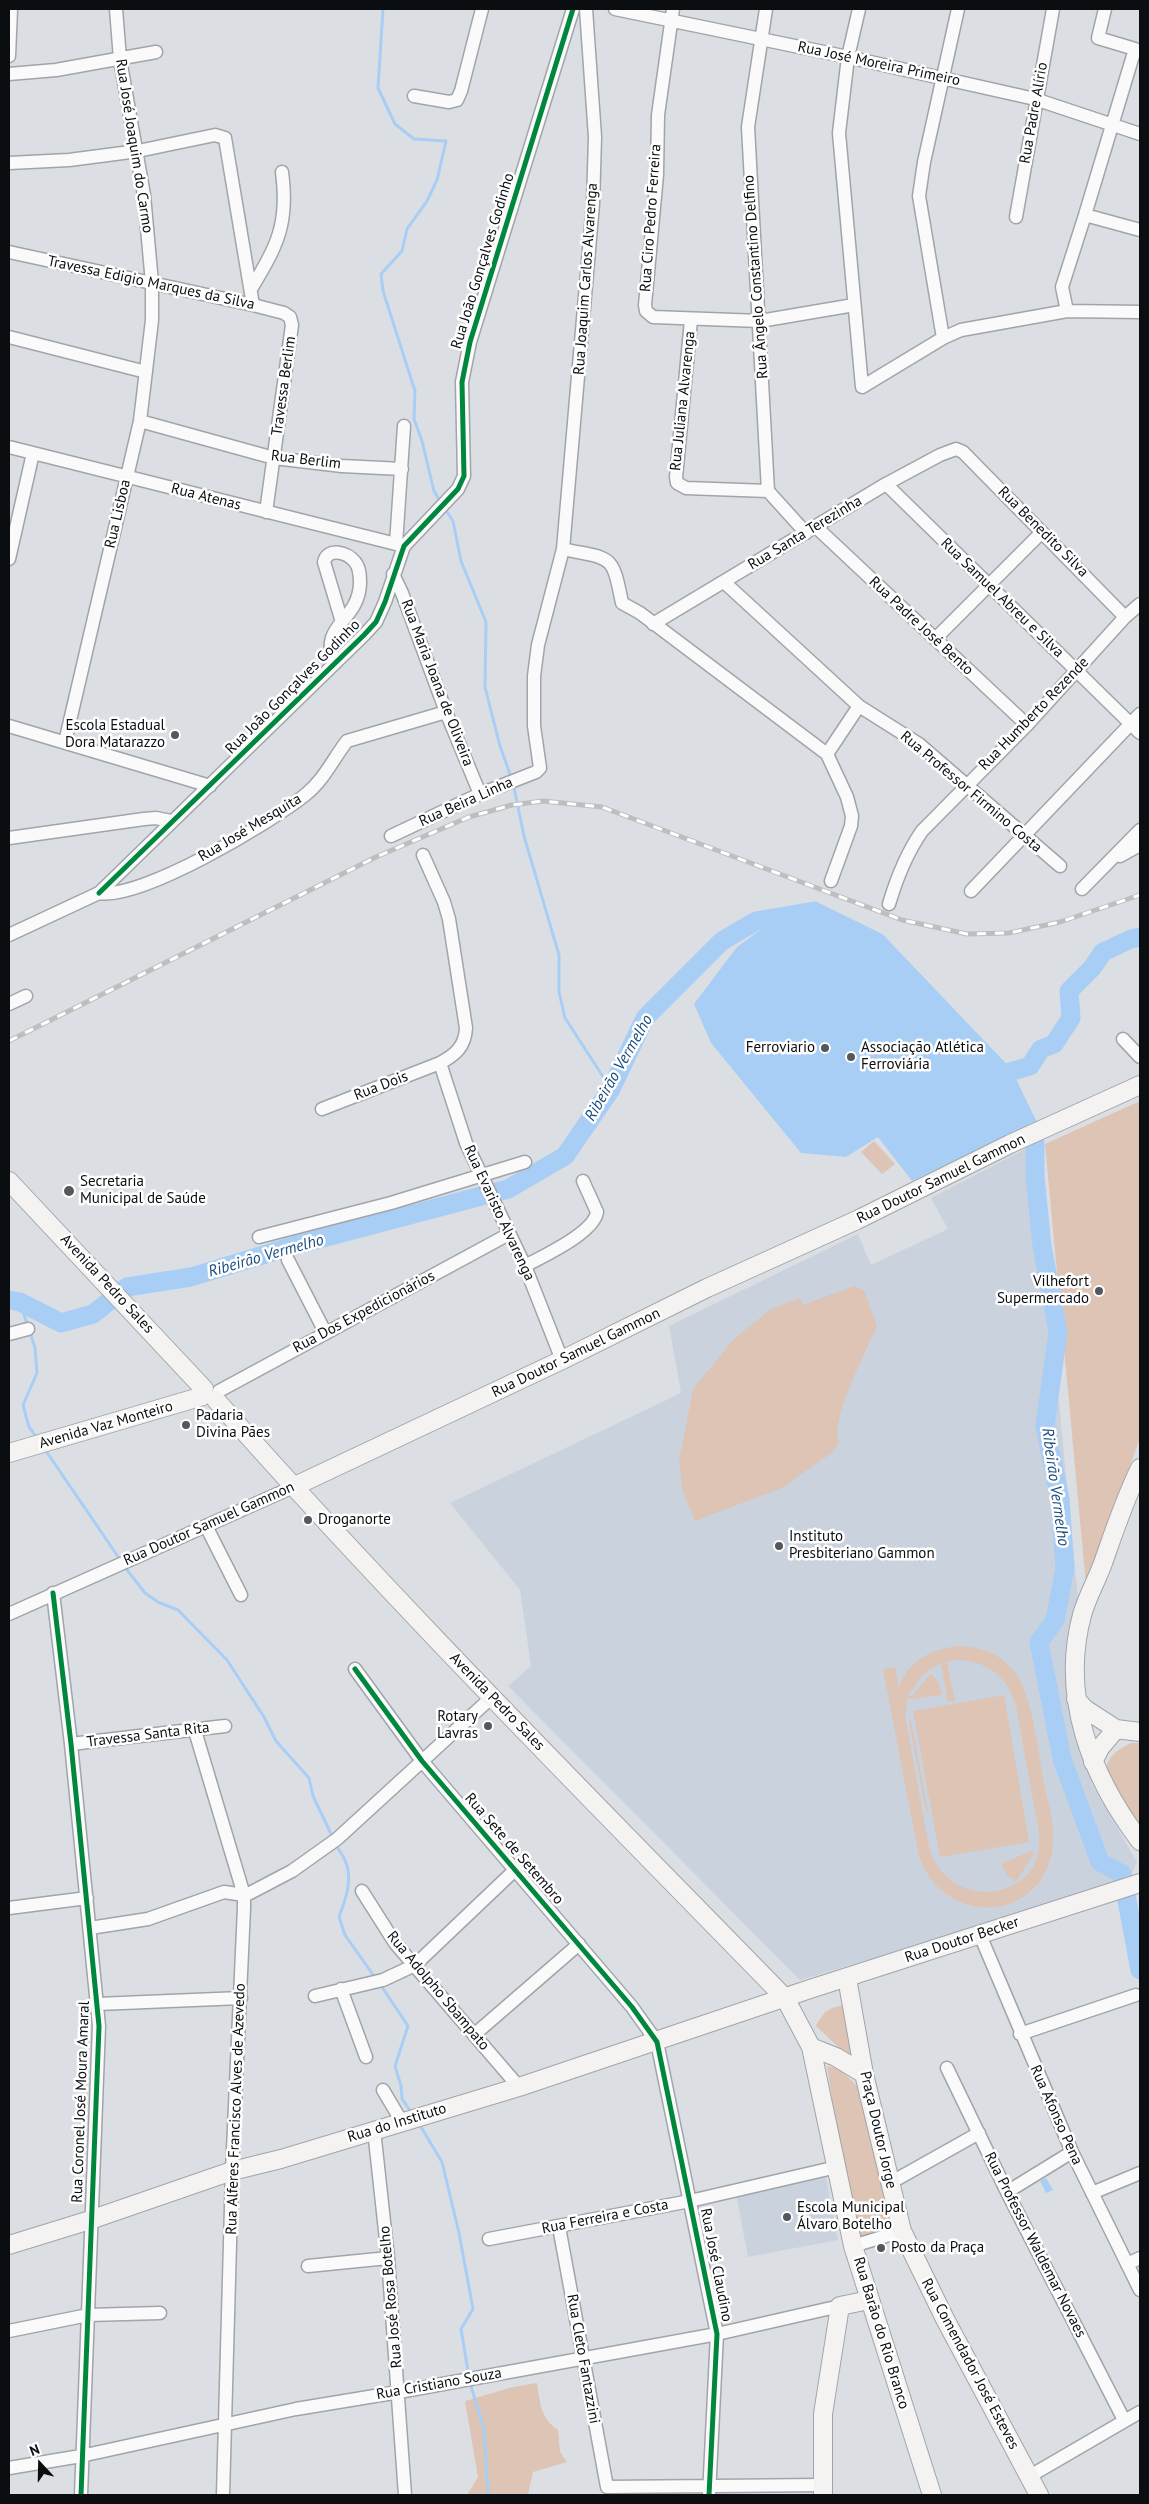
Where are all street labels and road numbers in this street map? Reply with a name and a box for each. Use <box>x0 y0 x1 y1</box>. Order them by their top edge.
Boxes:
street label: Rua José Moreira Primeiro <box>796 38 962 90</box>
street label: Rua José Joaquim do Carmo <box>111 58 157 234</box>
street label: Rua Padre Alírio <box>1016 61 1052 165</box>
street label: Rua Ciro Pedro Ferreira <box>637 143 665 293</box>
street label: Rua João Gonçalves Godinho <box>448 171 518 351</box>
street label: Rua Ângelo Constantino Delfino <box>740 175 772 379</box>
street label: Rua Joaquim Carlos Alvarenga <box>570 182 602 376</box>
street label: Travessa Edigio Marques da Silva <box>46 252 256 314</box>
street label: Rua Juliana Alvarenga <box>667 330 699 472</box>
street label: Travessa Berlim <box>268 335 300 437</box>
street label: Rua Berlim <box>270 447 342 473</box>
street label: Rua Lisboa <box>101 478 135 550</box>
street label: Rua Atenas <box>169 480 243 514</box>
street label: Rua Benedito Silva <box>994 483 1092 581</box>
street label: Rua Santa Terezinha <box>745 492 865 574</box>
street label: Rua Samuel Abreu e Silva <box>937 534 1067 662</box>
street label: Rua Padre José Bento <box>865 573 977 679</box>
street label: Rua Maria Joana de Oliveira <box>397 597 477 769</box>
street label: Rua João Gonçalves Godinho <box>222 616 364 758</box>
street label: Rua Humberto Rezende <box>975 654 1093 774</box>
street label: Rua Professor Firmino Costa <box>897 727 1045 857</box>
street label: Rua Beira Linha <box>416 773 516 831</box>
street label: Rua José Mesquita <box>195 790 305 866</box>
street label: Rua Dois <box>351 1067 411 1105</box>
street label: Rua Doutor Samuel Gammon <box>854 1130 1028 1228</box>
street label: Rua Evaristo Alvarenga <box>460 1142 538 1284</box>
street label: Avenida Pedro Sales <box>56 1231 158 1337</box>
street label: Rua Dos Expedicionários <box>290 1267 438 1357</box>
street label: Rua Doutor Samuel Gammon <box>489 1304 663 1402</box>
street label: Avenida Vaz Monteiro <box>37 1397 175 1453</box>
street label: Rua Doutor Samuel Gammon <box>121 1478 297 1570</box>
street label: Avenida Pedro Sales <box>446 1649 548 1755</box>
street label: Travessa Santa Rita <box>86 1719 210 1751</box>
street label: Rua Sete de Setembro <box>461 1790 567 1908</box>
street label: Rua Doutor Becker <box>903 1913 1021 1967</box>
street label: Rua Adolpho Sbampato <box>383 1928 493 2054</box>
street label: Rua Alferes Francisco Alves de Azevedo <box>223 1983 249 2235</box>
street label: Rua Coronel José Moura Amaral <box>68 2001 94 2203</box>
street label: Rua Afonso Pena <box>1026 2062 1086 2168</box>
street label: Praça Doutor Jorge <box>856 2070 900 2190</box>
street label: Rua do Instituto <box>345 2099 449 2147</box>
street label: Rua Professor Waldemar Novaes <box>980 2149 1090 2341</box>
street label: Rua Ferreira e Costa <box>540 2196 670 2238</box>
street label: Rua José Claudino <box>696 2207 736 2323</box>
street label: Rua José Rosa Botelho <box>376 2225 406 2369</box>
street label: Rua Barão do Rio Branco <box>849 2255 913 2411</box>
street label: Rua Comendador José Esteves <box>917 2275 1023 2453</box>
street label: Rua Cleto Fantazzini <box>563 2293 603 2425</box>
street label: Rua Cristiano Souza <box>375 2364 503 2404</box>

